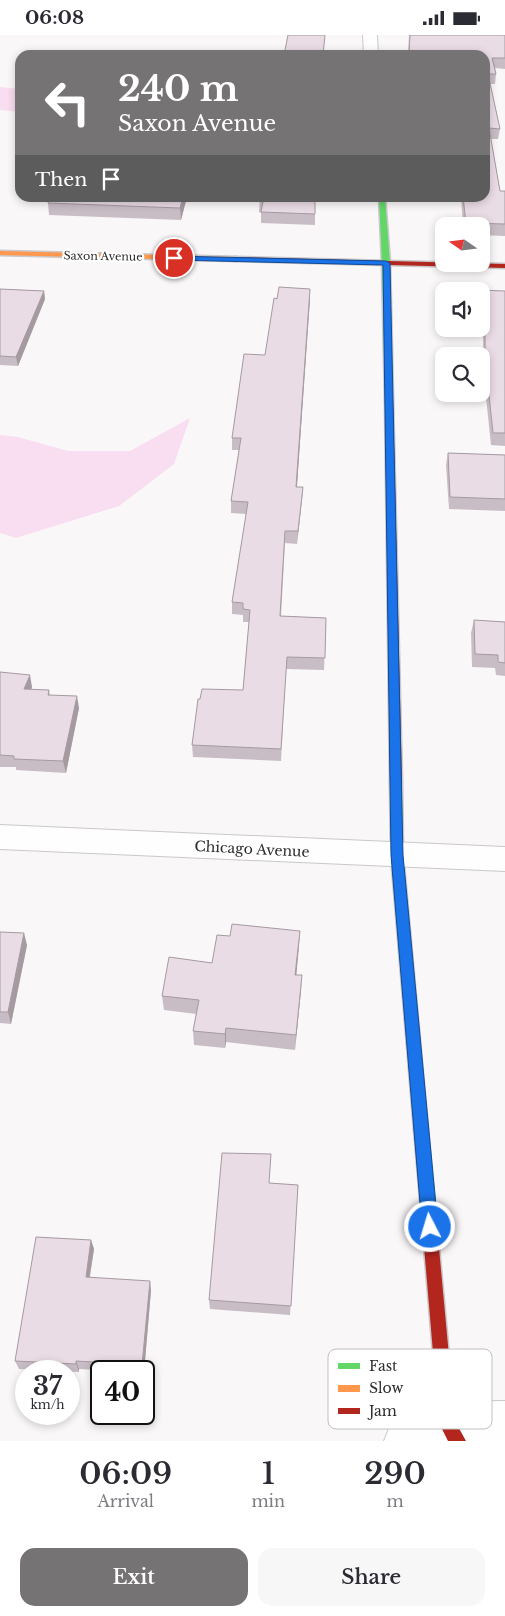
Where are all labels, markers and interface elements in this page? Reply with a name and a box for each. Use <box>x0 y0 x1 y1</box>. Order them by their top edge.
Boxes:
text: 06:08 <box>25 6 84 29</box>
text: 240 m <box>118 67 238 110</box>
icon: left <box>35 70 100 135</box>
text: Saxon Avenue <box>118 110 276 137</box>
icon: arrive <box>97 165 125 193</box>
text: Then <box>35 168 87 191</box>
north arrow <box>435 217 490 273</box>
map controls <box>435 217 490 402</box>
pin <box>153 237 195 279</box>
icon: arrive <box>160 244 188 272</box>
street label: Saxon Avenue <box>63 248 143 264</box>
button: sound <box>435 282 490 337</box>
button: search <box>435 347 490 402</box>
street label: Chicago Avenue <box>194 837 310 861</box>
position arrow <box>403 1200 455 1252</box>
legend <box>328 1349 492 1429</box>
text: Fast <box>369 1357 398 1375</box>
speed limit sign: 40 <box>90 1360 155 1425</box>
text: 37 <box>33 1371 62 1402</box>
text: Slow <box>369 1379 403 1397</box>
text: km/h <box>30 1397 65 1412</box>
text: Jam <box>367 1402 397 1420</box>
text: 06:09 <box>79 1455 172 1492</box>
text: 1 <box>262 1455 275 1492</box>
text: 290 <box>364 1455 426 1492</box>
text: Arrival <box>97 1491 154 1511</box>
text: min <box>251 1491 285 1511</box>
text: m <box>386 1491 404 1511</box>
button: Exit <box>20 1548 248 1606</box>
button: Share <box>258 1548 485 1606</box>

